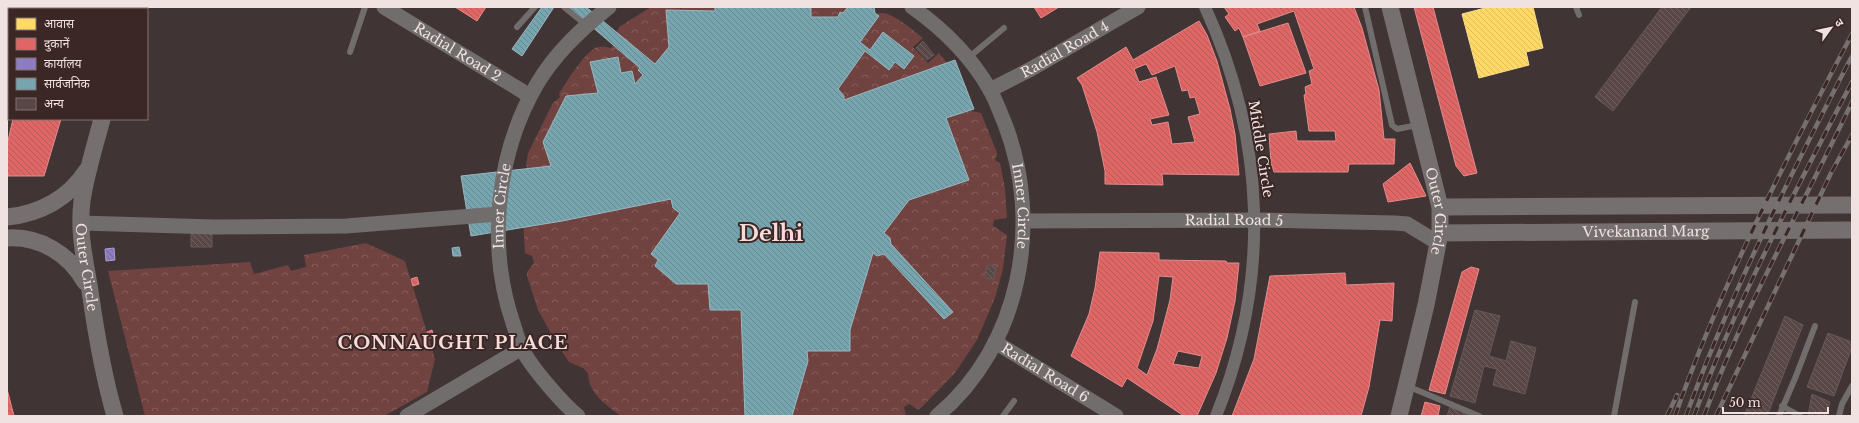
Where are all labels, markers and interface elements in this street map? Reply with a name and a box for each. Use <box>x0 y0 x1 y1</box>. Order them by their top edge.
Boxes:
legend <box>8 8 148 120</box>
north arrow <box>1811 8 1851 48</box>
text: आवास <box>44 16 75 31</box>
text: उ <box>1832 16 1847 30</box>
street label: Radial Road 4 <box>1018 17 1112 82</box>
street label: Radial Road 2 <box>410 18 505 85</box>
text: दुकानें <box>44 36 70 52</box>
text: कार्यालय <box>44 56 83 71</box>
text: सार्वजनिक <box>44 76 91 91</box>
text: अन्य <box>44 96 65 111</box>
street label: Middle Circle <box>1244 99 1278 199</box>
street label: Inner Circle <box>489 161 515 249</box>
street label: Inner Circle <box>1008 161 1032 250</box>
street label: Outer Circle <box>1421 165 1449 257</box>
street label: Radial Road 5 <box>1185 211 1284 230</box>
district label: Delhi <box>739 220 803 247</box>
street label: Vivekanand Marg <box>1581 222 1710 241</box>
street label: Outer Circle <box>72 223 102 312</box>
district label: CONNAUGHT PLACE <box>338 332 568 354</box>
street label: Radial Road 6 <box>998 339 1093 406</box>
scale bar <box>1723 389 1828 415</box>
text: 50 m <box>1729 395 1761 410</box>

